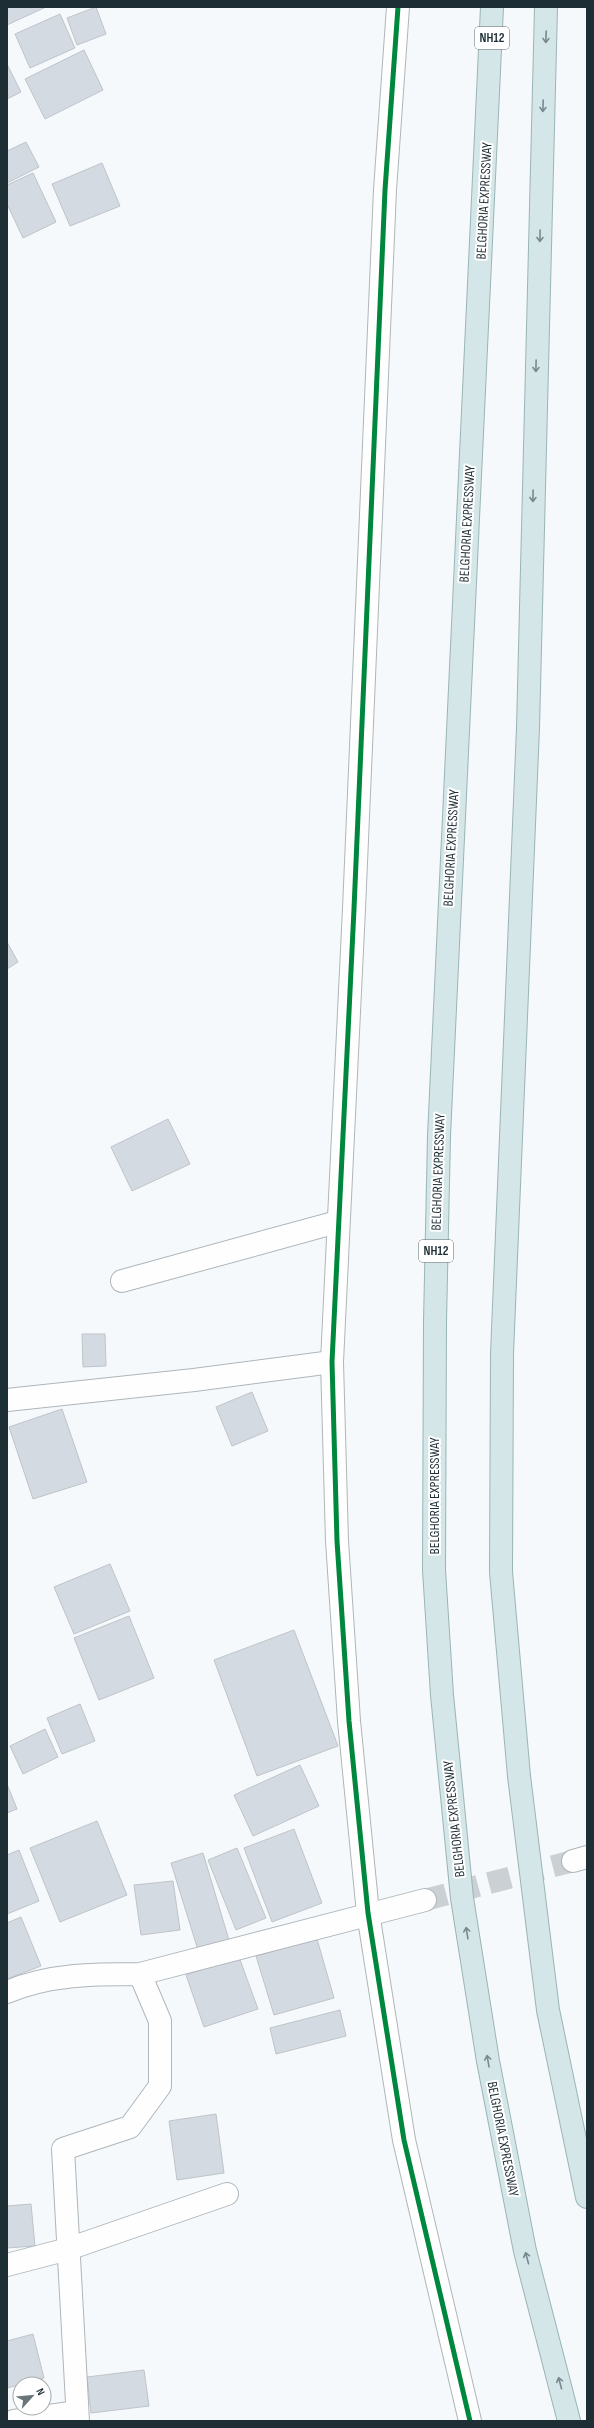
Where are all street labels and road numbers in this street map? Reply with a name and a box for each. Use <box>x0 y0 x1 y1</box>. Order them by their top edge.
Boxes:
road number: NH12 <box>475 27 509 49</box>
street label: BELGHORIA EXPRESSWAY <box>472 142 496 260</box>
street label: BELGHORIA EXPRESSWAY <box>455 465 479 583</box>
street label: BELGHORIA EXPRESSWAY <box>439 789 463 907</box>
street label: BELGHORIA EXPRESSWAY <box>427 1113 449 1231</box>
road number: NH12 <box>419 1240 453 1262</box>
street label: BELGHORIA EXPRESSWAY <box>426 1437 443 1555</box>
street label: BELGHORIA EXPRESSWAY <box>439 1760 469 1878</box>
street label: BELGHORIA EXPRESSWAY <box>483 2080 523 2198</box>

